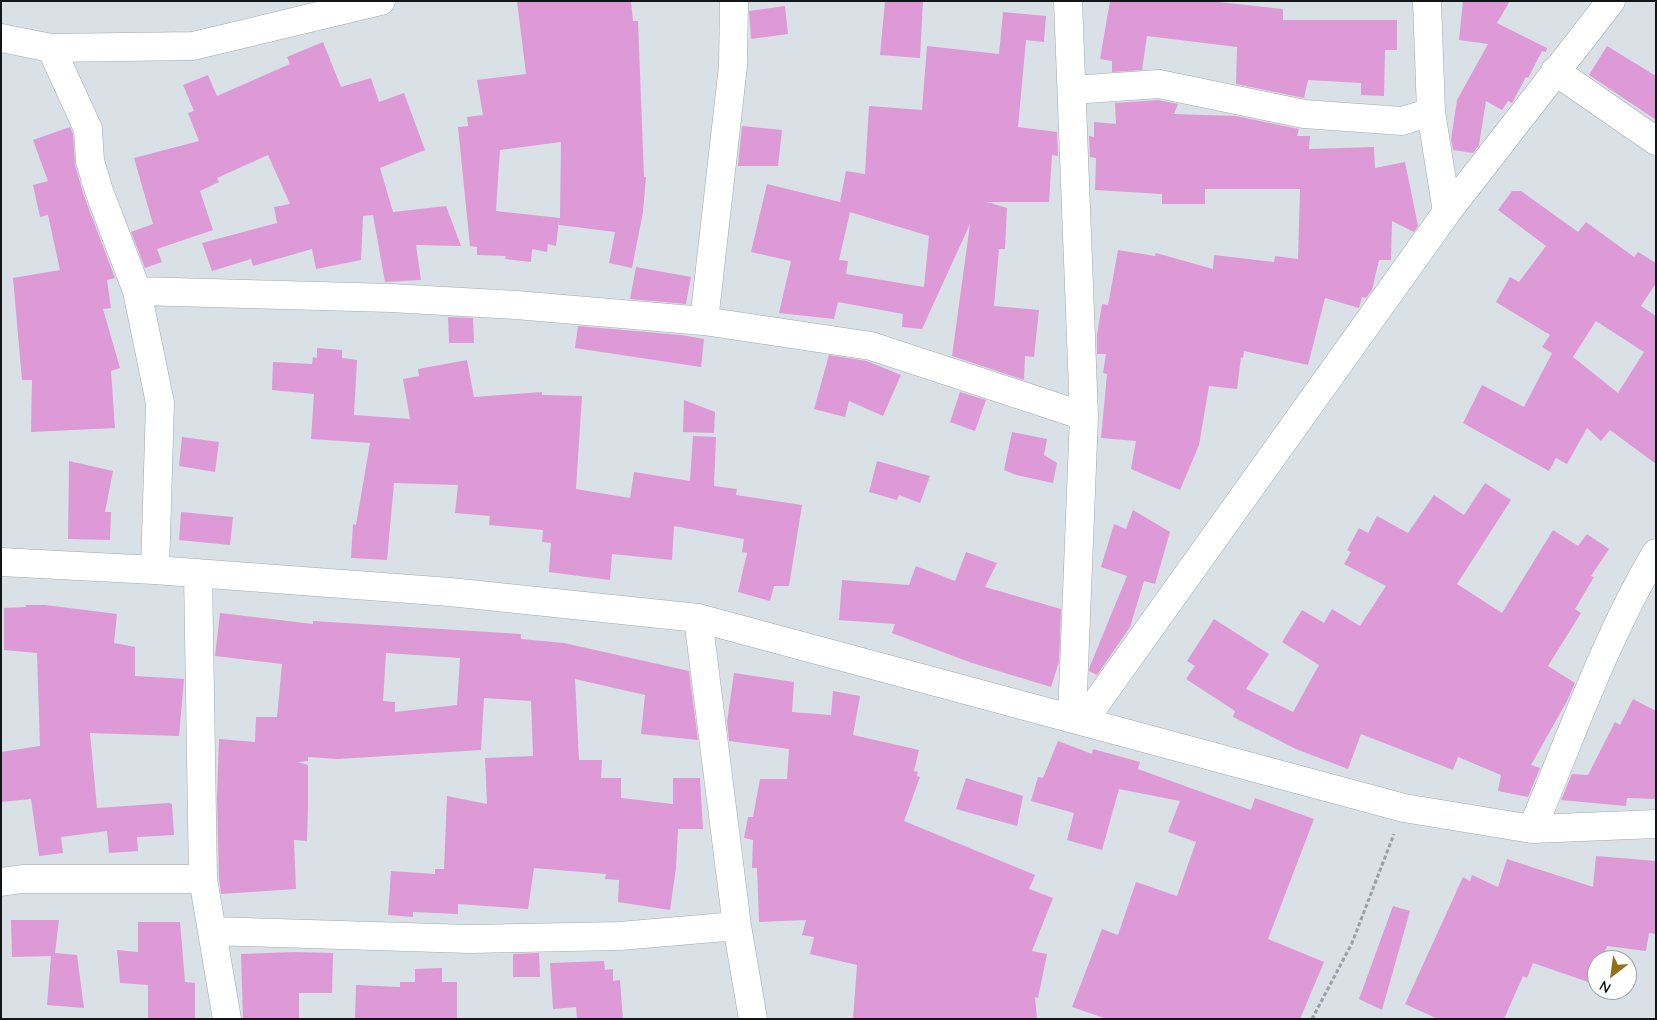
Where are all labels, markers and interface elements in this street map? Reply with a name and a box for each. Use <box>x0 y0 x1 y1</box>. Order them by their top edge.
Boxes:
north arrow <box>1587 950 1637 1000</box>
text: N <box>1596 977 1614 997</box>

